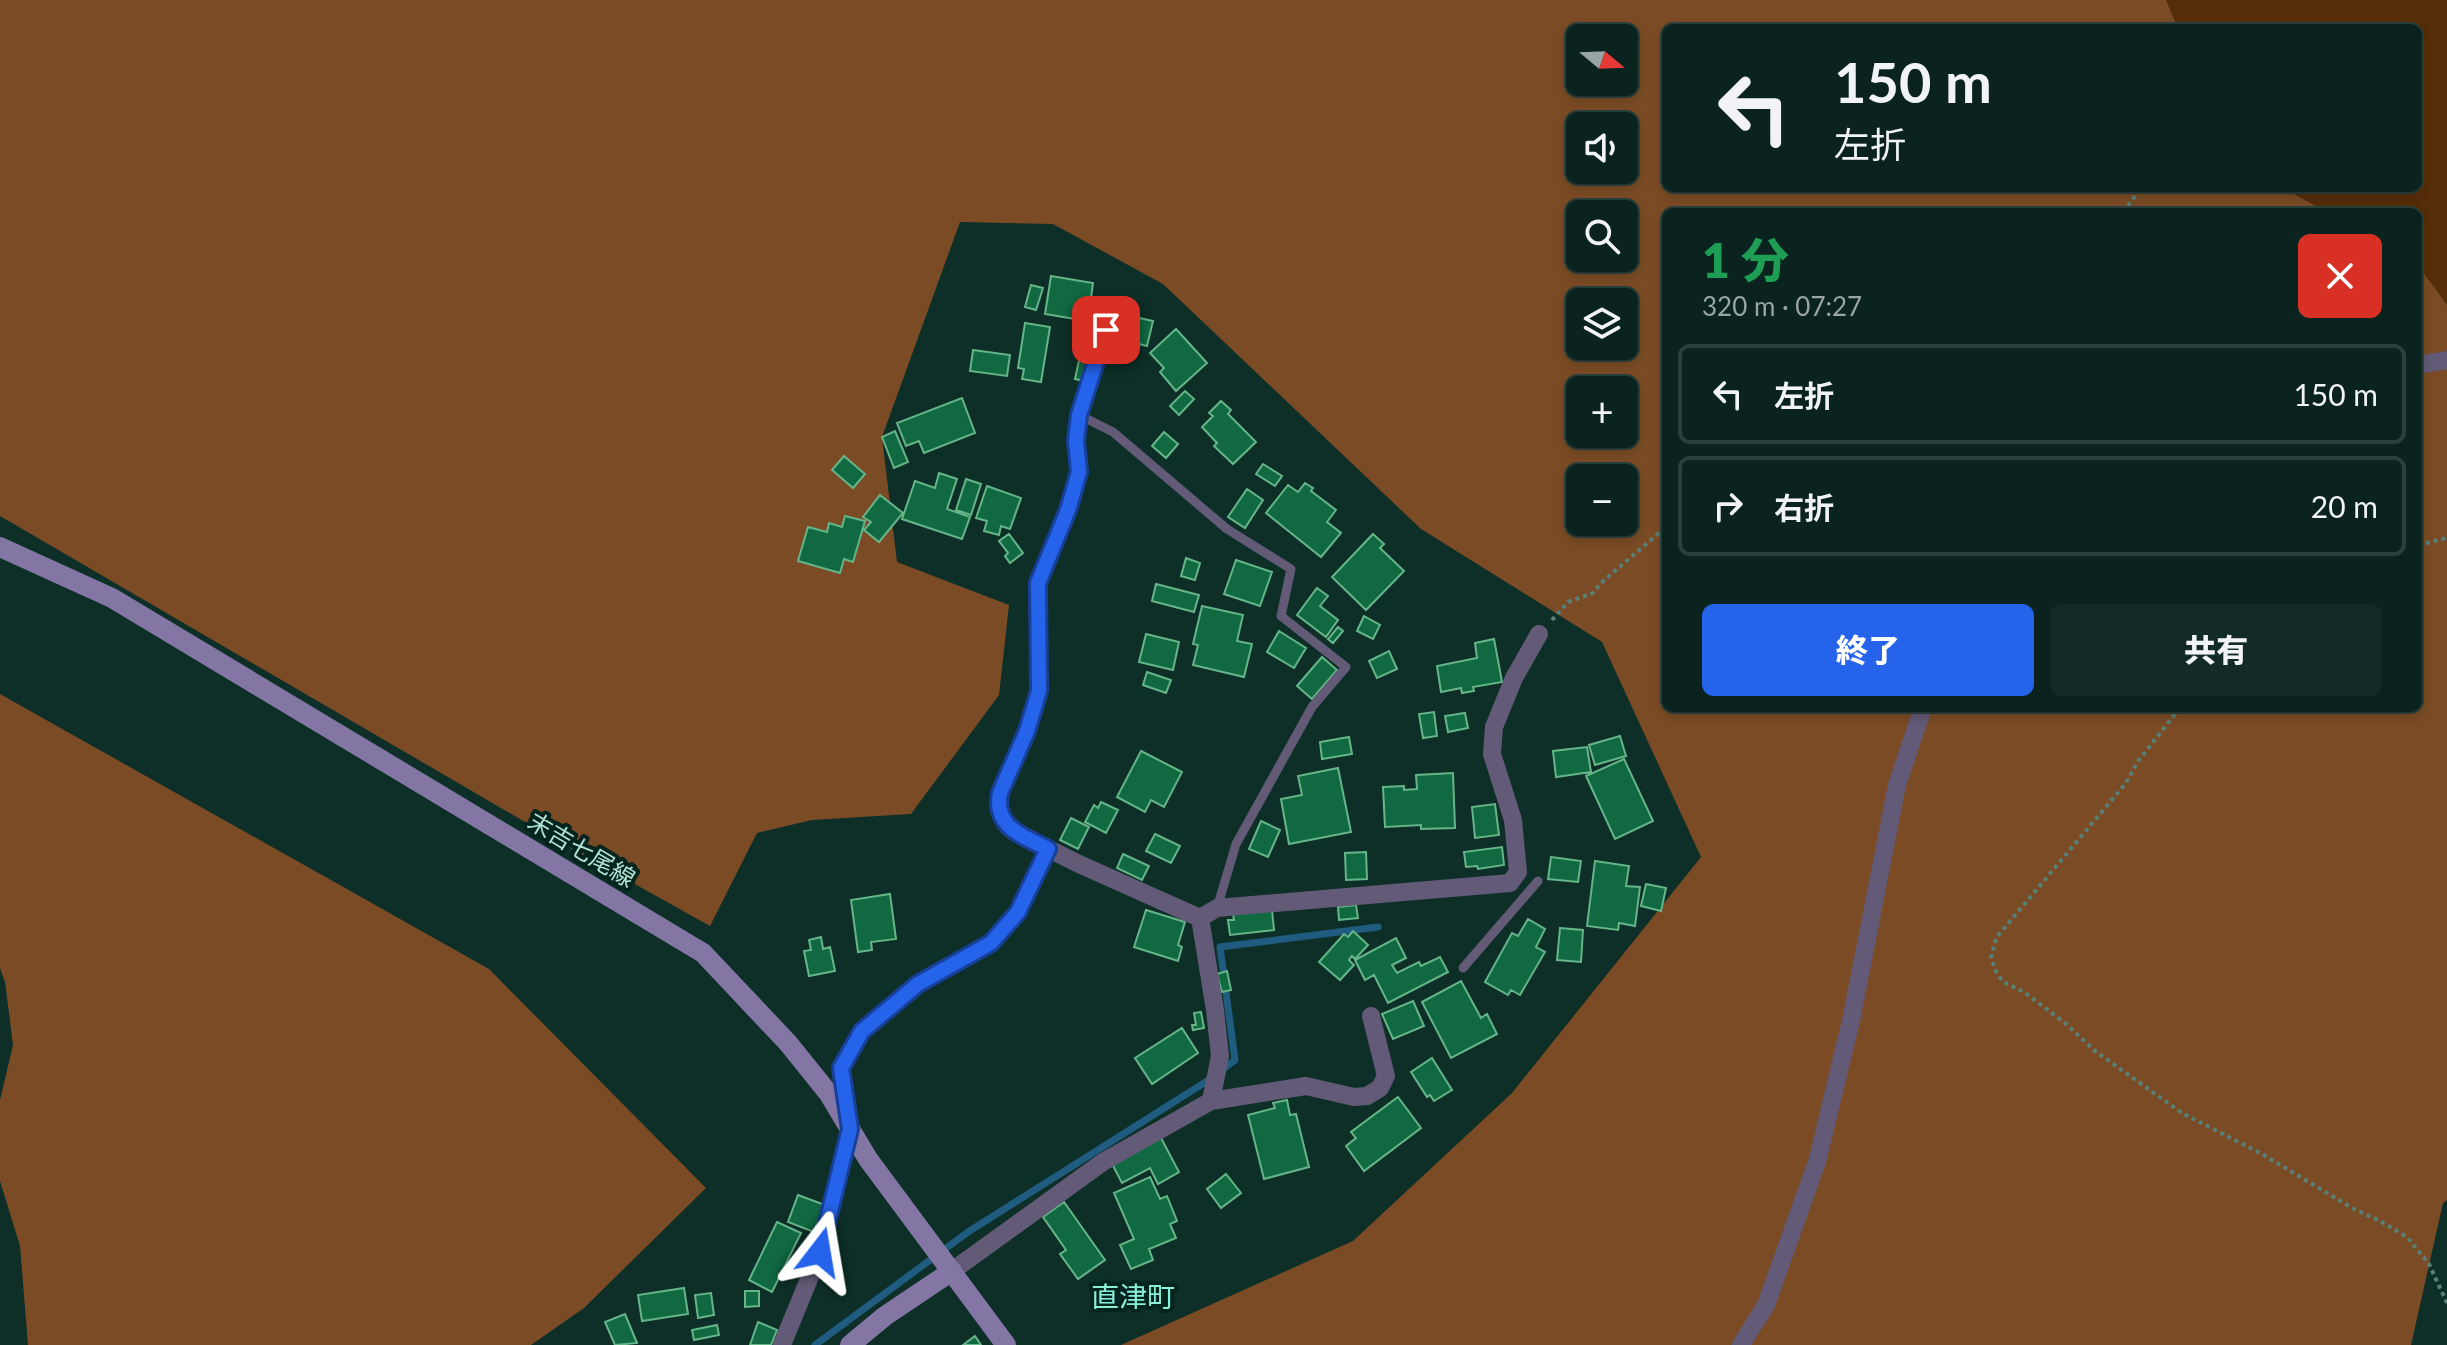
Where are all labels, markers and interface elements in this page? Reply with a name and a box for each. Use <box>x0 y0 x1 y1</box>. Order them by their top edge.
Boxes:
north arrow <box>1566 24 1638 96</box>
map controls <box>1566 24 1638 536</box>
text: 150 m <box>1834 48 1992 115</box>
icon: left <box>1702 56 1806 160</box>
button: sound <box>1566 112 1638 184</box>
text: 左折 <box>1834 122 1906 166</box>
button: search <box>1566 200 1638 272</box>
text: 1 分 <box>1702 231 1789 288</box>
button: close <box>2298 234 2382 318</box>
button: layers <box>1566 288 1638 360</box>
text: 320 m · 07:27 <box>1702 290 1862 322</box>
pin <box>1072 296 1140 364</box>
icon: arrive <box>1084 308 1128 352</box>
icon: left <box>1706 372 1750 416</box>
button: + <box>1566 376 1638 448</box>
text: 150 m <box>2293 376 2378 412</box>
text: 左折 <box>1774 377 1834 413</box>
button: − <box>1566 464 1638 536</box>
icon: right <box>1706 484 1750 528</box>
text: 20 m <box>2311 488 2378 524</box>
text: 右折 <box>1774 489 1834 525</box>
button: 終了 <box>1702 604 2034 696</box>
button: 共有 <box>2050 604 2382 696</box>
street label: 末吉七尾線 <box>523 806 641 892</box>
position arrow <box>778 1210 862 1294</box>
district label: 直津町 <box>1091 1279 1175 1313</box>

